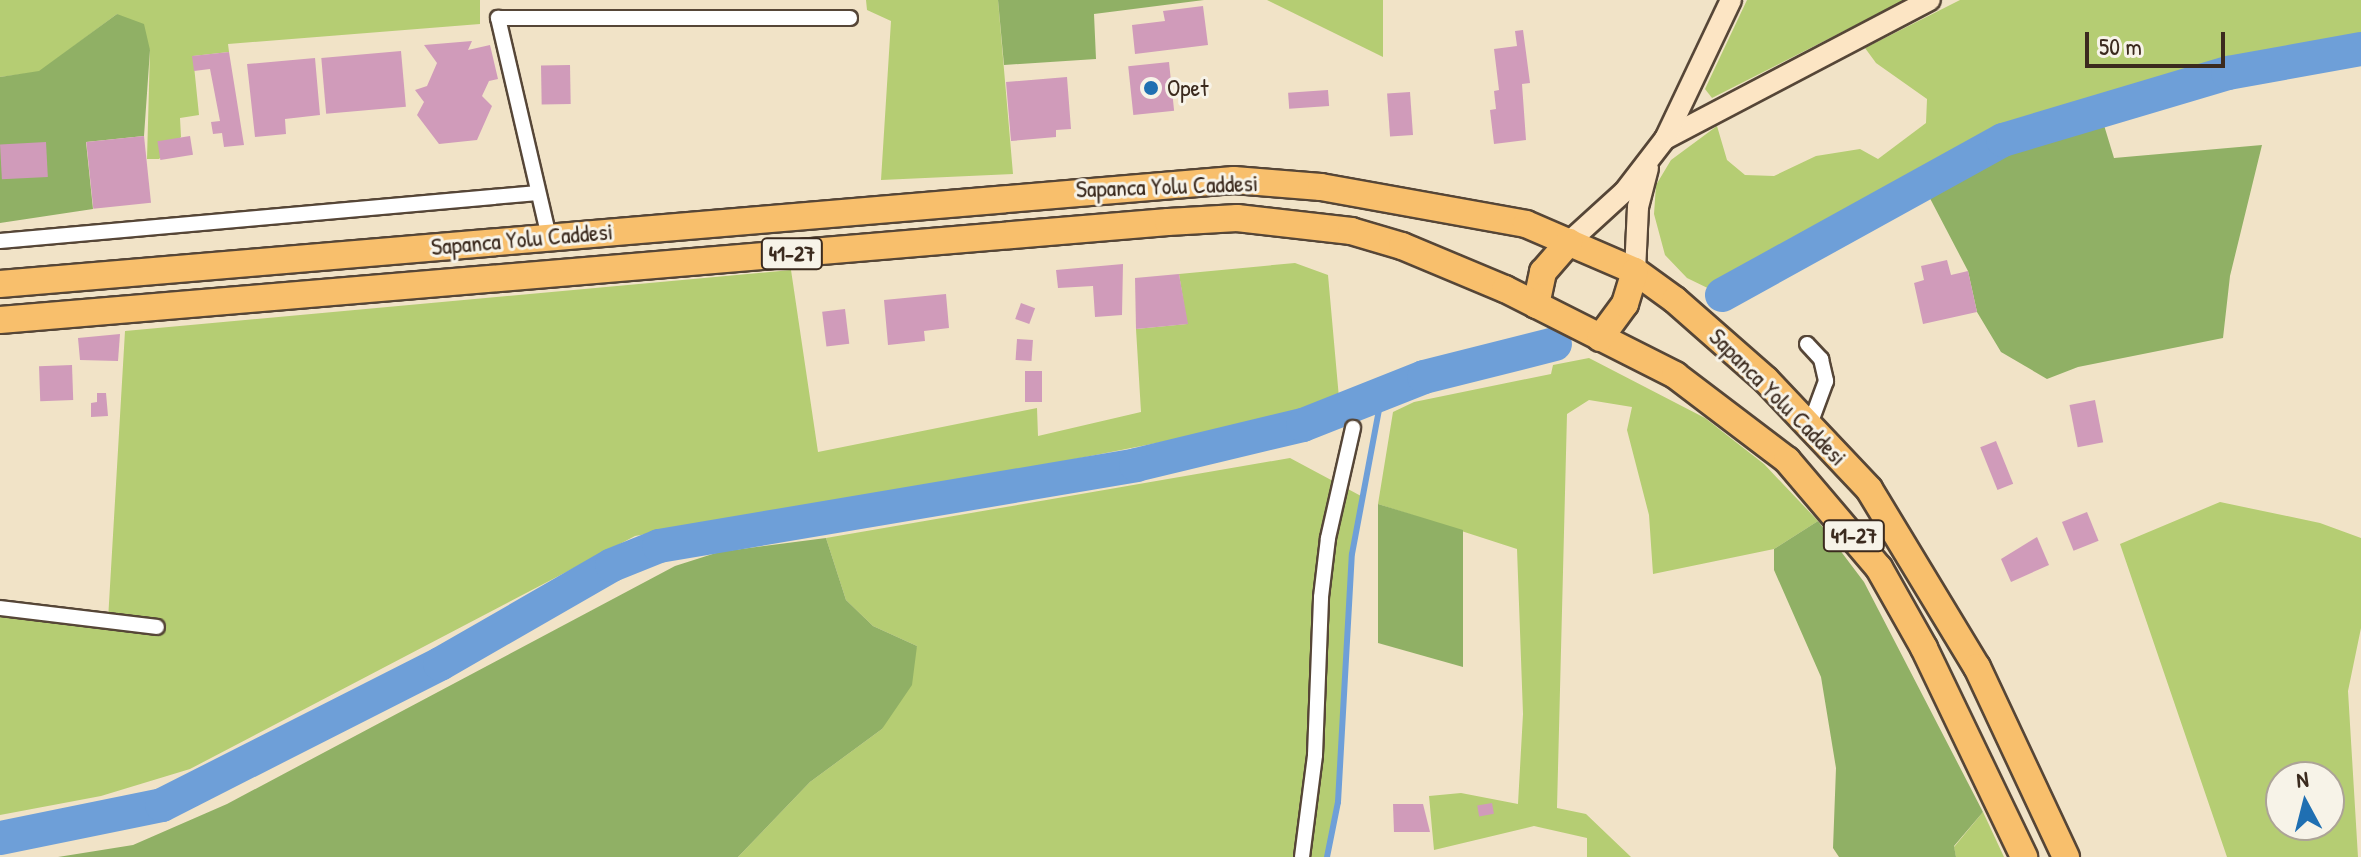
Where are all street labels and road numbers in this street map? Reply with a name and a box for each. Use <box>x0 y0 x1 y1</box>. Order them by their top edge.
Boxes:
street label: Sapanca Yolu Caddesi <box>1075 168 1259 204</box>
street label: Sapanca Yolu Caddesi <box>430 217 614 261</box>
road number: 41-27 <box>760 236 824 272</box>
street label: Sapanca Yolu Caddesi <box>1703 322 1853 472</box>
road number: 41-27 <box>1822 518 1886 554</box>

